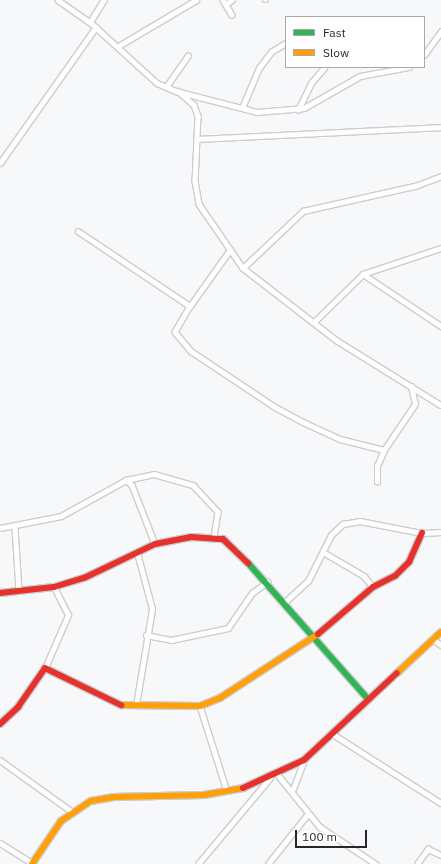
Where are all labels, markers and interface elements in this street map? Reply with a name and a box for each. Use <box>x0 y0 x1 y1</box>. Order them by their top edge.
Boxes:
legend <box>285 16 425 68</box>
text: Fast <box>323 25 346 40</box>
text: Slow <box>323 45 349 60</box>
scale bar <box>297 822 369 848</box>
text: 100 m <box>302 829 337 844</box>

